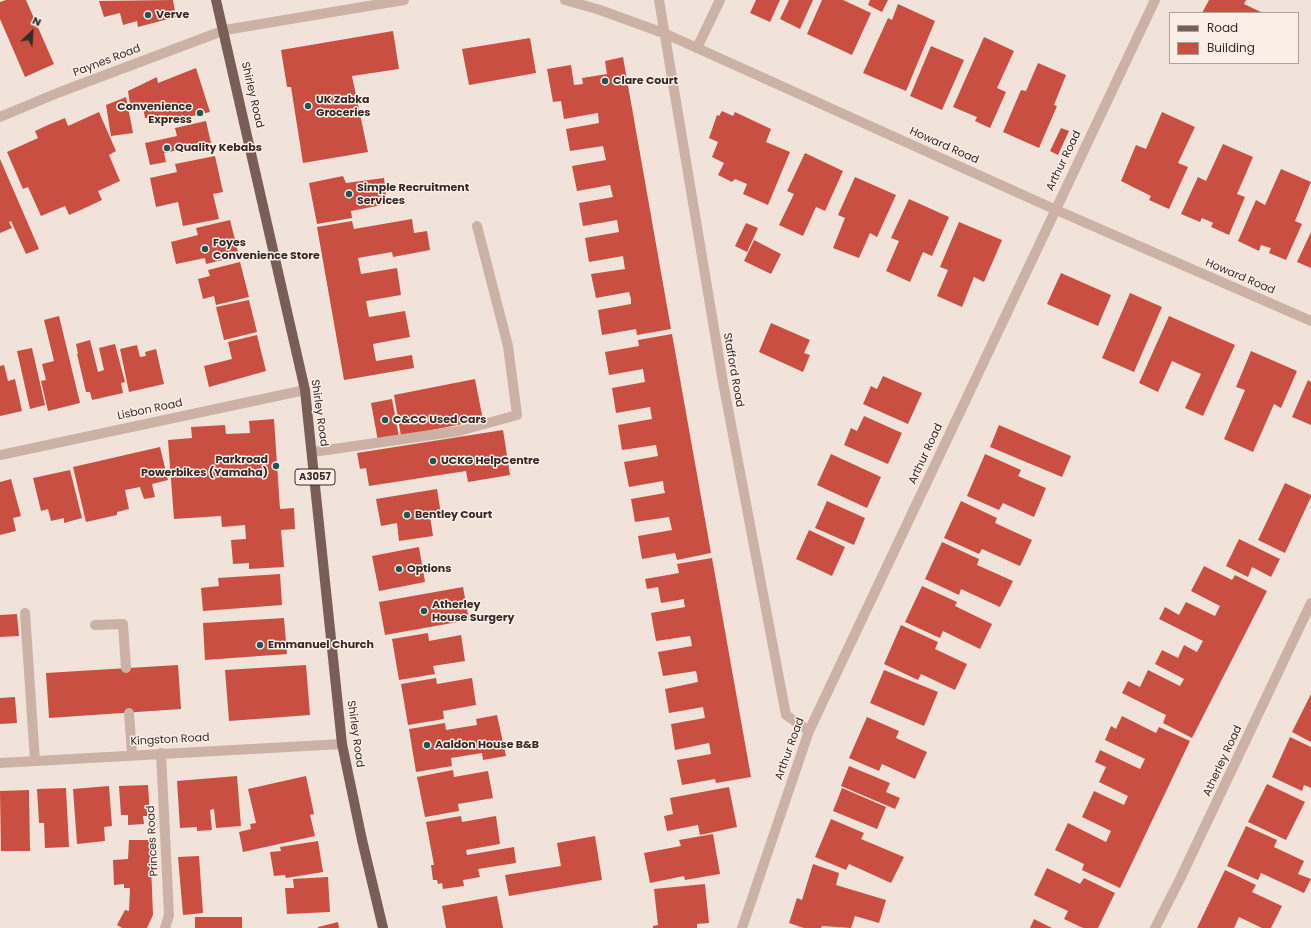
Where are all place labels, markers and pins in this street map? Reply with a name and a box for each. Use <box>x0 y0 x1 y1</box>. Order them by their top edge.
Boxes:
place label: Verve <box>156 8 189 22</box>
marker: Verve <box>143 10 153 20</box>
place label: Clare Court <box>613 74 678 88</box>
marker: Clare Court <box>600 76 610 86</box>
place label: UK Zabka Groceries <box>316 93 370 119</box>
place label: Convenience Express <box>117 100 192 126</box>
marker: UK Zabka Groceries <box>303 101 313 111</box>
marker: Convenience Express <box>195 108 205 118</box>
place label: Quality Kebabs <box>175 141 262 155</box>
marker: Quality Kebabs <box>162 143 172 153</box>
place label: Simple Recruitment Services <box>357 181 469 207</box>
marker: Simple Recruitment Services <box>344 189 354 199</box>
place label: Foyes Convenience Store <box>213 236 320 262</box>
marker: Foyes Convenience Store <box>200 244 210 254</box>
place label: C&CC Used Cars <box>393 413 486 427</box>
marker: C&CC Used Cars <box>380 415 390 425</box>
place label: Parkroad Powerbikes (Yamaha) <box>141 453 268 479</box>
place label: UCKG HelpCentre <box>441 454 540 468</box>
marker: UCKG HelpCentre <box>428 456 438 466</box>
marker: Parkroad Powerbikes (Yamaha) <box>271 461 281 471</box>
place label: Bentley Court <box>415 508 492 522</box>
marker: Bentley Court <box>402 510 412 520</box>
place label: Options <box>407 562 451 576</box>
marker: Options <box>394 564 404 574</box>
place label: Atherley House Surgery <box>432 598 514 624</box>
marker: Atherley House Surgery <box>419 606 429 616</box>
place label: Emmanuel Church <box>268 638 374 652</box>
marker: Emmanuel Church <box>255 640 265 650</box>
place label: Aaldon House B&B <box>435 738 539 752</box>
marker: Aaldon House B&B <box>422 740 432 750</box>

